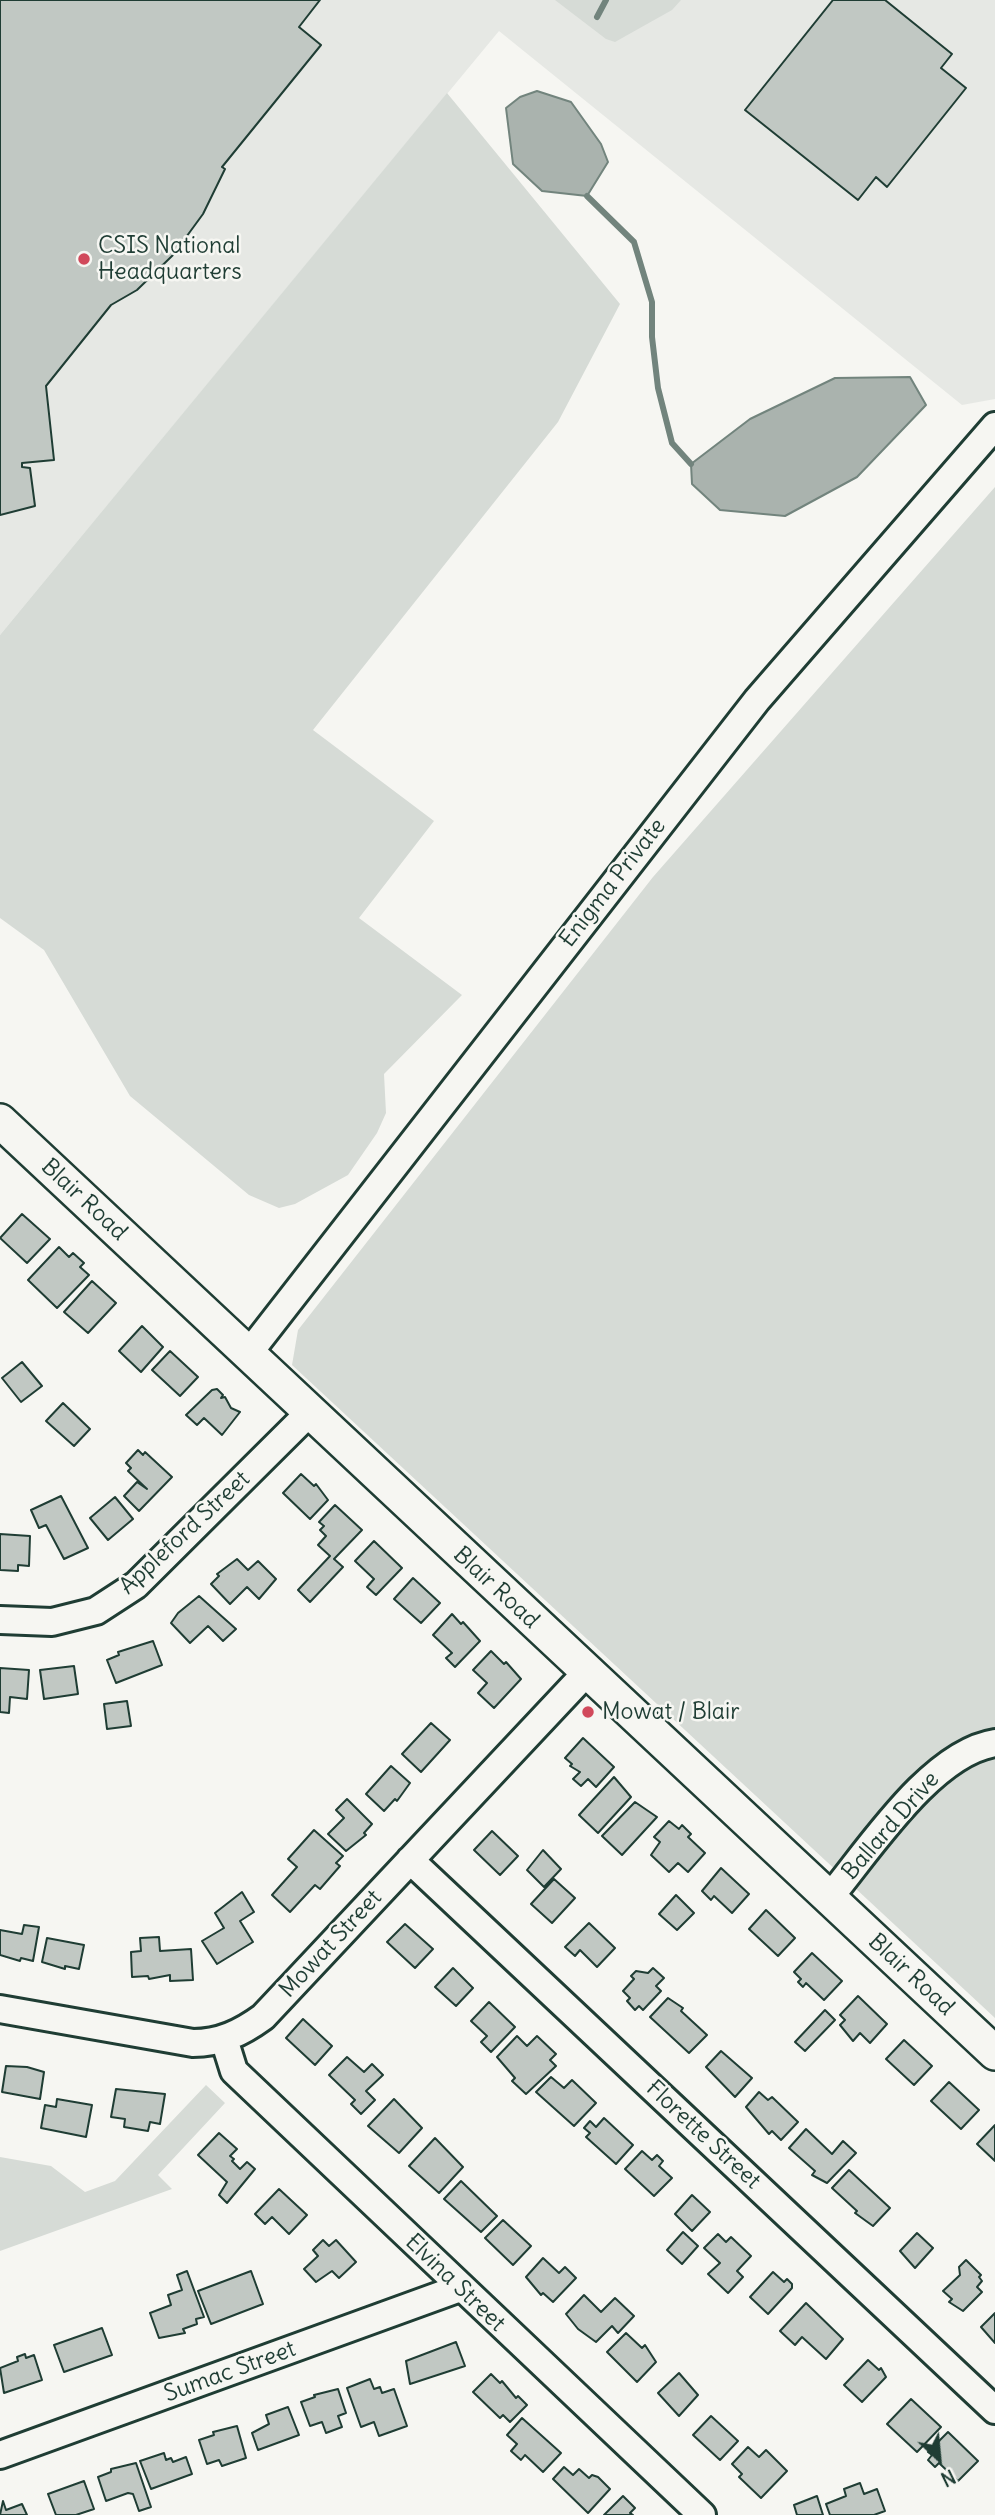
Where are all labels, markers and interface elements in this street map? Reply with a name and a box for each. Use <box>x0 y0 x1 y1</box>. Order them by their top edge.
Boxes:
place label: CSIS National Headquarters <box>98 232 242 286</box>
marker: CSIS National Headquarters <box>76 251 92 267</box>
street label: Enigma Private <box>554 813 672 953</box>
street label: Blair Road <box>35 1153 133 1247</box>
street label: Appleford Street <box>114 1466 256 1600</box>
street label: Blair Road <box>447 1541 545 1635</box>
place label: Mowat / Blair <box>602 1698 740 1726</box>
marker: Mowat / Blair <box>580 1704 596 1720</box>
street label: Ballard Drive <box>837 1766 945 1886</box>
street label: Mowat Street <box>274 1884 388 2004</box>
street label: Blair Road <box>862 1928 960 2022</box>
street label: Florette Street <box>640 2075 766 2195</box>
street label: Elvina Street <box>399 2229 511 2337</box>
street label: Sumac Street <box>160 2335 300 2409</box>
north arrow <box>904 2424 974 2494</box>
text: N <box>937 2464 959 2492</box>

